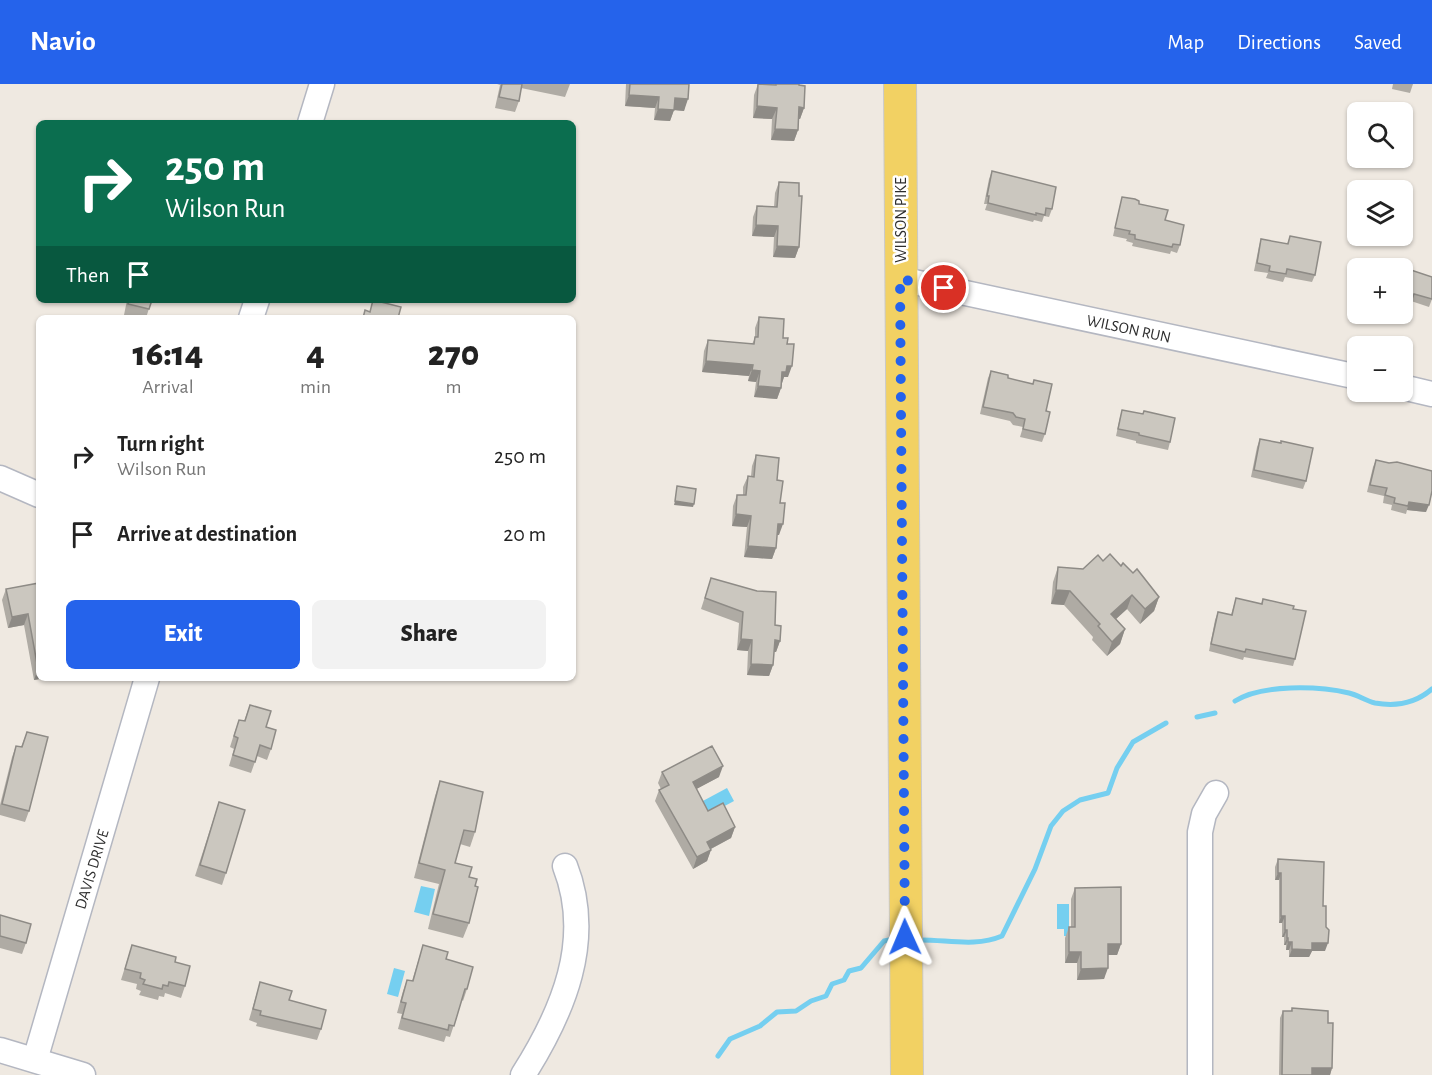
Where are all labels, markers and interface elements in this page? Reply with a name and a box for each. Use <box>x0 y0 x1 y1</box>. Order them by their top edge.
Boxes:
text: Navio <box>30 28 96 56</box>
text: Map <box>1168 32 1204 53</box>
text: Directions <box>1237 32 1321 53</box>
text: Saved <box>1354 32 1402 53</box>
map controls <box>1347 102 1413 402</box>
button: search <box>1347 102 1413 168</box>
icon: right <box>66 144 144 222</box>
text: 250 m <box>165 146 265 188</box>
street label: WILSON PIKE <box>893 177 909 263</box>
button: layers <box>1347 180 1413 246</box>
text: Wilson Run <box>165 195 286 222</box>
icon: arrive <box>122 258 155 291</box>
button: + <box>1347 258 1413 324</box>
pin <box>918 262 969 313</box>
text: Then <box>66 264 110 286</box>
icon: arrive <box>927 271 960 304</box>
street label: WILSON RUN <box>1085 312 1173 346</box>
text: 16:14 <box>133 336 203 372</box>
text: 4 <box>306 336 325 372</box>
text: 270 <box>428 336 479 372</box>
button: − <box>1347 336 1413 402</box>
text: Arrival <box>142 377 194 397</box>
text: min <box>300 377 331 397</box>
text: m <box>446 377 462 397</box>
text: Turn right <box>117 433 204 455</box>
icon: right <box>66 440 99 473</box>
text: 250 m <box>494 445 546 467</box>
text: Wilson Run <box>117 459 206 479</box>
icon: arrive <box>66 518 99 551</box>
text: Arrive at destination <box>117 523 297 545</box>
text: 20 m <box>503 523 546 545</box>
button: Exit <box>66 600 300 669</box>
button: Share <box>312 600 546 669</box>
street label: DAVIS DRIVE <box>72 827 112 911</box>
position arrow <box>873 905 937 969</box>

